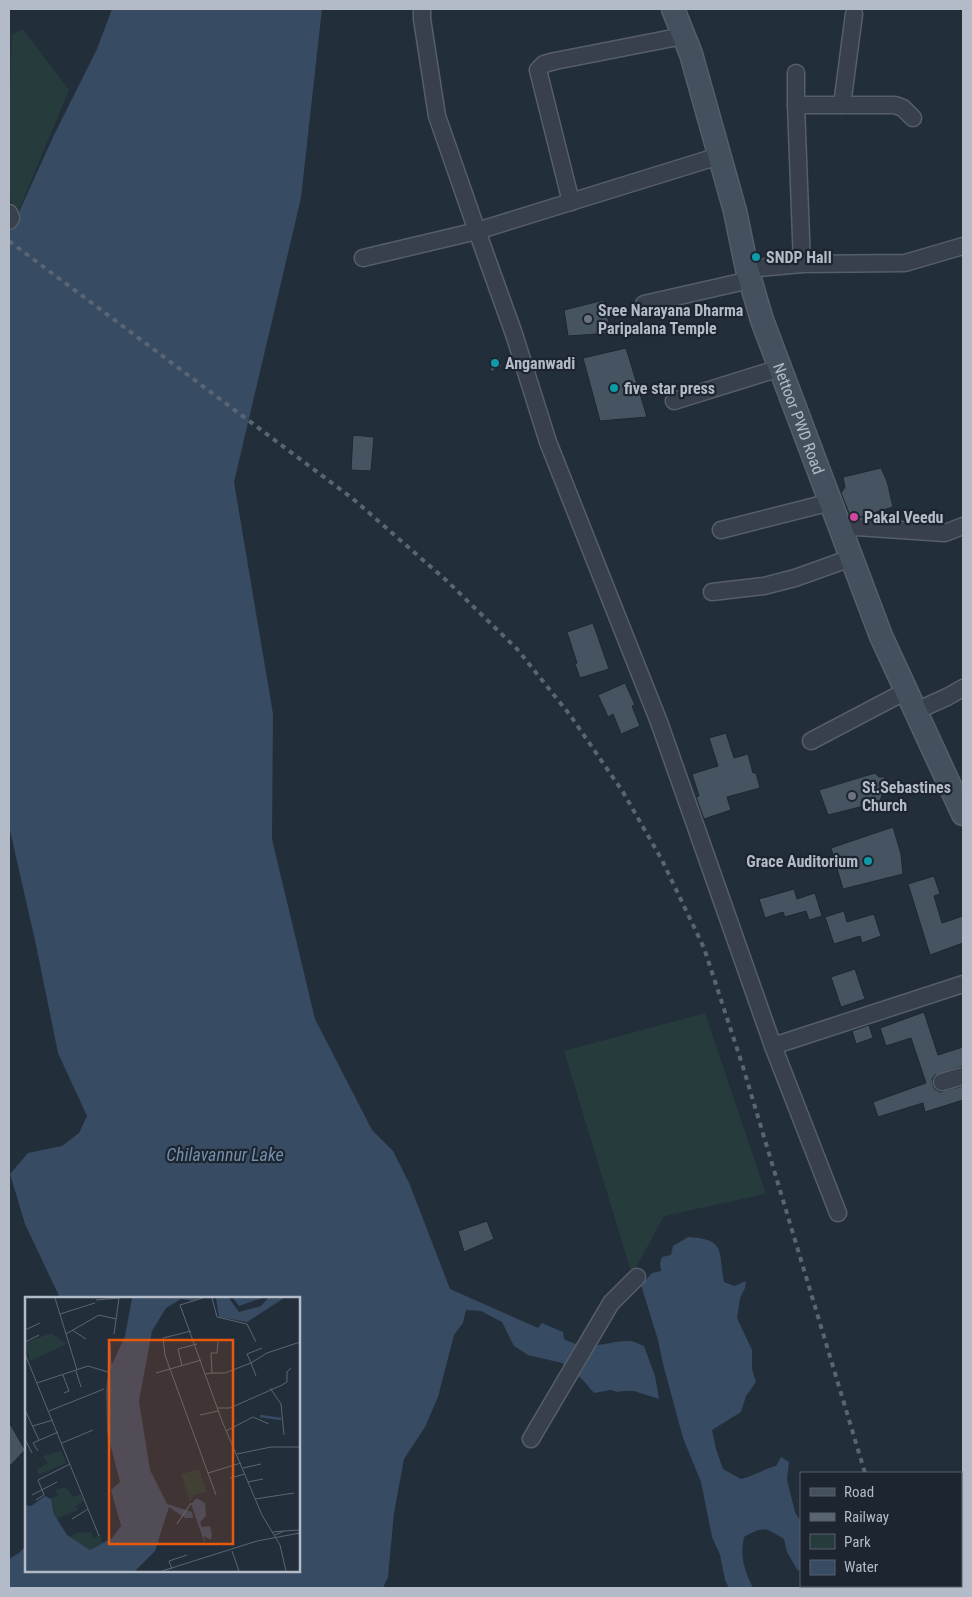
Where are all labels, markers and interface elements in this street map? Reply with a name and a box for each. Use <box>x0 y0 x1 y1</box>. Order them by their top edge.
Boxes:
place label: SNDP Hall <box>766 248 832 267</box>
marker: SNDP Hall <box>750 251 762 263</box>
place label: Sree Narayana Dharma Paripalana Temple <box>598 301 744 338</box>
marker: Sree Narayana Dharma Paripalana Temple <box>582 313 594 325</box>
place label: Anganwadi <box>505 354 575 373</box>
marker: Anganwadi <box>489 357 501 369</box>
street label: Nettoor PWD Road <box>769 360 828 477</box>
place label: five star press <box>624 379 715 398</box>
marker: five star press <box>608 382 620 394</box>
place label: Pakal Veedu <box>864 508 944 527</box>
marker: Pakal Veedu <box>848 511 860 523</box>
place label: St.Sebastines Church <box>862 778 951 815</box>
marker: St.Sebastines Church <box>846 790 858 802</box>
place label: Grace Auditorium <box>746 852 858 871</box>
marker: Grace Auditorium <box>862 855 874 867</box>
water label: Chilavannur Lake <box>166 1144 284 1165</box>
inset map <box>25 1297 300 1572</box>
legend <box>800 1472 962 1587</box>
text: Road <box>844 1483 874 1501</box>
text: Railway <box>844 1508 889 1526</box>
text: Park <box>844 1533 871 1551</box>
text: Water <box>844 1558 879 1576</box>

